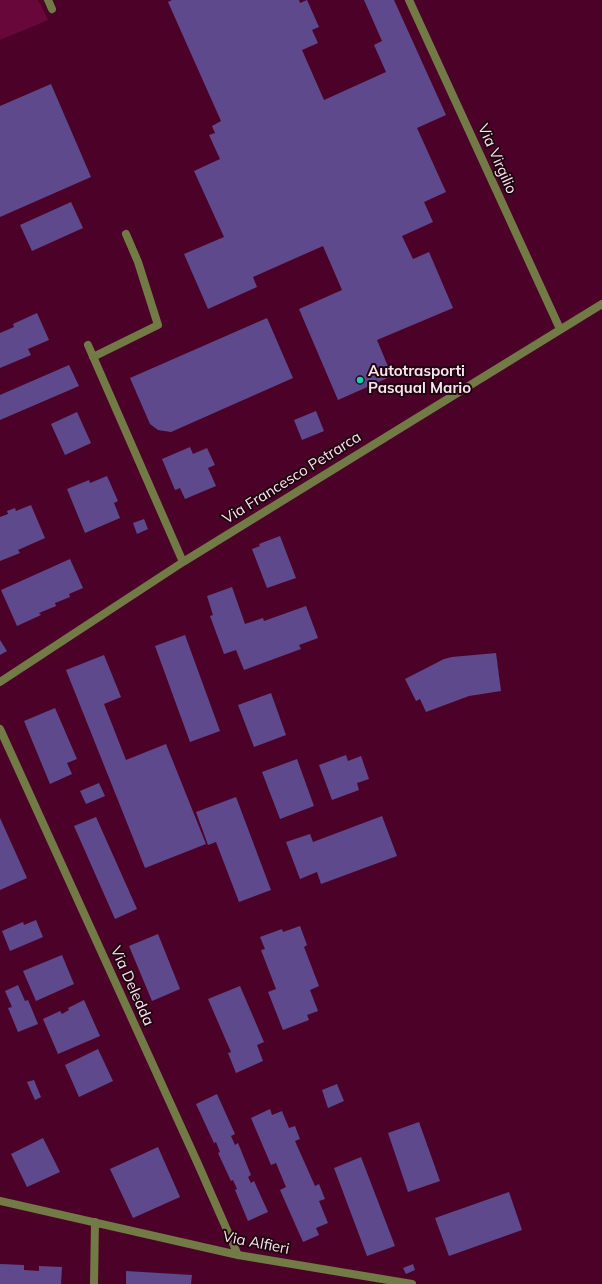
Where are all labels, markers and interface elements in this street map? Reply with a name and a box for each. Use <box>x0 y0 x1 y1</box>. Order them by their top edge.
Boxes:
street label: Via Virgilio <box>474 121 520 197</box>
place label: Autotrasporti Pasqual Mario <box>368 362 471 397</box>
marker: Autotrasporti Pasqual Mario <box>355 375 365 385</box>
street label: Via Francesco Petrarca <box>219 428 365 528</box>
street label: Via Deledda <box>106 943 158 1029</box>
street label: Via Alfieri <box>221 1228 291 1258</box>

